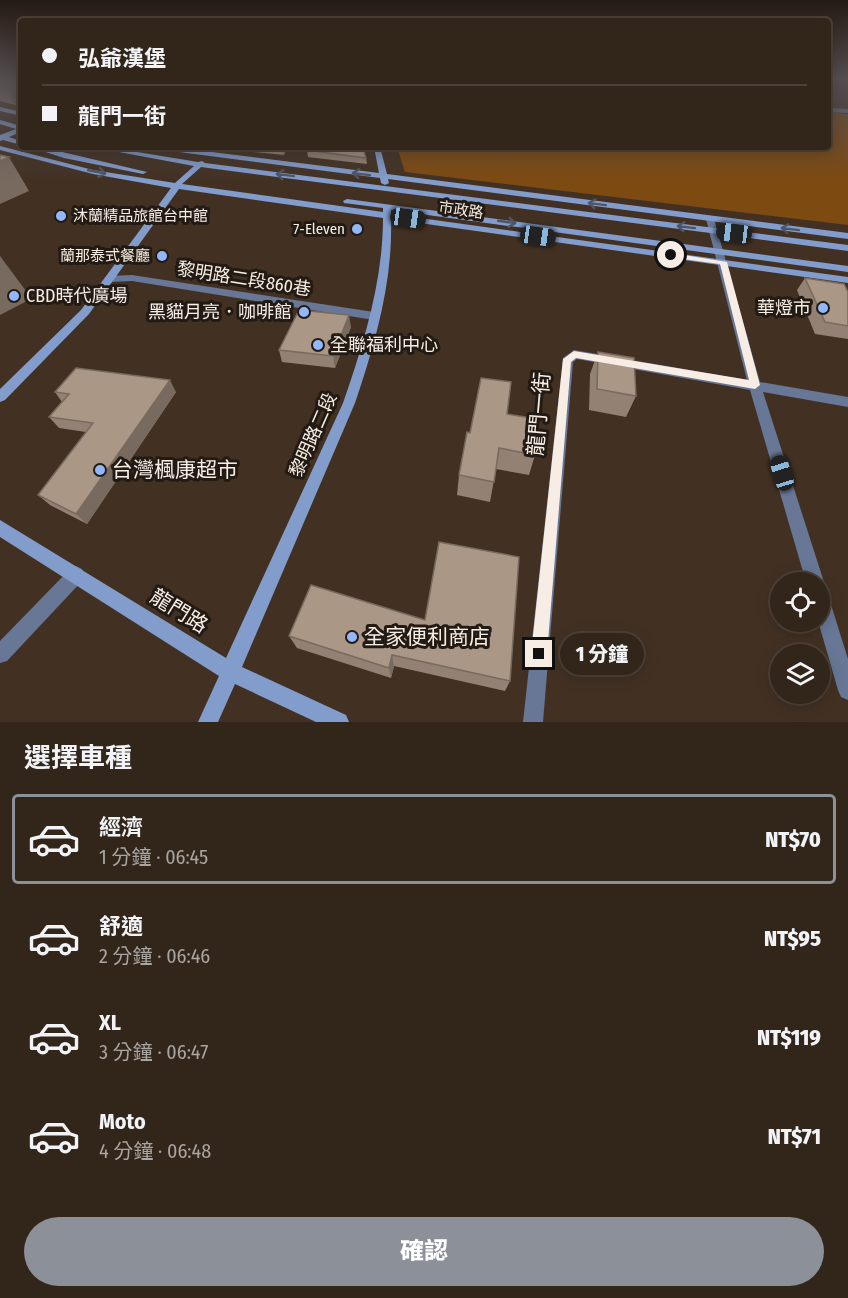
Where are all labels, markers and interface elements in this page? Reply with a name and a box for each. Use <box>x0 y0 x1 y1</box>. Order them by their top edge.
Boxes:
text: 弘爺漢堡 <box>78 45 166 72</box>
text: 龍門一街 <box>78 103 166 130</box>
one-way arrow <box>87 167 107 178</box>
one-way arrow <box>275 169 295 180</box>
one-way arrow <box>352 169 372 180</box>
street label: 市政路 <box>437 198 485 222</box>
one-way arrow <box>587 199 607 210</box>
place label: 沐蘭精品旅館台中館 <box>73 207 208 225</box>
car <box>389 207 427 229</box>
marker: 沐蘭精品旅館台中館 <box>54 209 68 223</box>
one-way arrow <box>496 217 516 228</box>
place label: 7-Eleven <box>293 220 345 238</box>
one-way arrow <box>676 221 696 232</box>
marker: 7-Eleven <box>350 222 364 236</box>
car <box>715 222 753 244</box>
one-way arrow <box>781 223 800 234</box>
car <box>519 225 557 247</box>
route start <box>657 241 684 268</box>
place label: 蘭那泰式餐廳 <box>60 247 150 265</box>
marker: 蘭那泰式餐廳 <box>155 249 169 263</box>
street label: 黎明路二段860巷 <box>175 258 313 300</box>
place label: CBD時代廣場 <box>26 285 127 307</box>
marker: CBD時代廣場 <box>7 289 21 303</box>
place label: 華燈市 <box>757 297 811 319</box>
place label: 黑貓月亮．咖啡館 <box>148 301 292 323</box>
marker: 華燈市 <box>816 301 830 315</box>
marker: 黑貓月亮．咖啡館 <box>297 305 311 319</box>
place label: 全聯福利中心 <box>330 334 438 356</box>
marker: 全聯福利中心 <box>311 338 325 352</box>
street label: 龍門一街 <box>522 371 556 457</box>
street label: 黎明路二段 <box>285 389 341 481</box>
car <box>768 453 796 493</box>
place label: 台灣楓康超市 <box>112 457 238 483</box>
marker: 台灣楓康超市 <box>93 463 107 477</box>
map controls <box>770 572 830 704</box>
button: locate <box>770 572 830 632</box>
street label: 龍門路 <box>145 583 213 639</box>
place label: 全家便利商店 <box>364 624 490 650</box>
marker: 全家便利商店 <box>345 630 359 644</box>
callout: 1 分鐘 <box>560 633 644 675</box>
route end <box>525 640 552 667</box>
text: 1 分鐘 <box>576 642 628 666</box>
button: layers <box>770 644 830 704</box>
text: 選擇車種 <box>24 742 132 774</box>
icon: car <box>27 812 81 866</box>
text: 經濟 <box>99 814 143 841</box>
text: NT$70 <box>765 826 821 853</box>
text: 1 分鐘 · 06:45 <box>99 845 208 869</box>
icon: car <box>27 911 81 965</box>
text: 舒適 <box>99 913 143 940</box>
text: NT$95 <box>764 925 821 952</box>
text: 2 分鐘 · 06:46 <box>99 944 210 968</box>
text: XL <box>99 1009 121 1036</box>
icon: car <box>27 1010 81 1064</box>
text: NT$119 <box>757 1024 821 1051</box>
text: 3 分鐘 · 06:47 <box>99 1040 208 1064</box>
text: Moto <box>99 1108 146 1135</box>
icon: car <box>27 1109 81 1163</box>
text: NT$71 <box>768 1123 821 1150</box>
text: 4 分鐘 · 06:48 <box>99 1139 211 1163</box>
button: 確認 <box>24 1217 824 1286</box>

